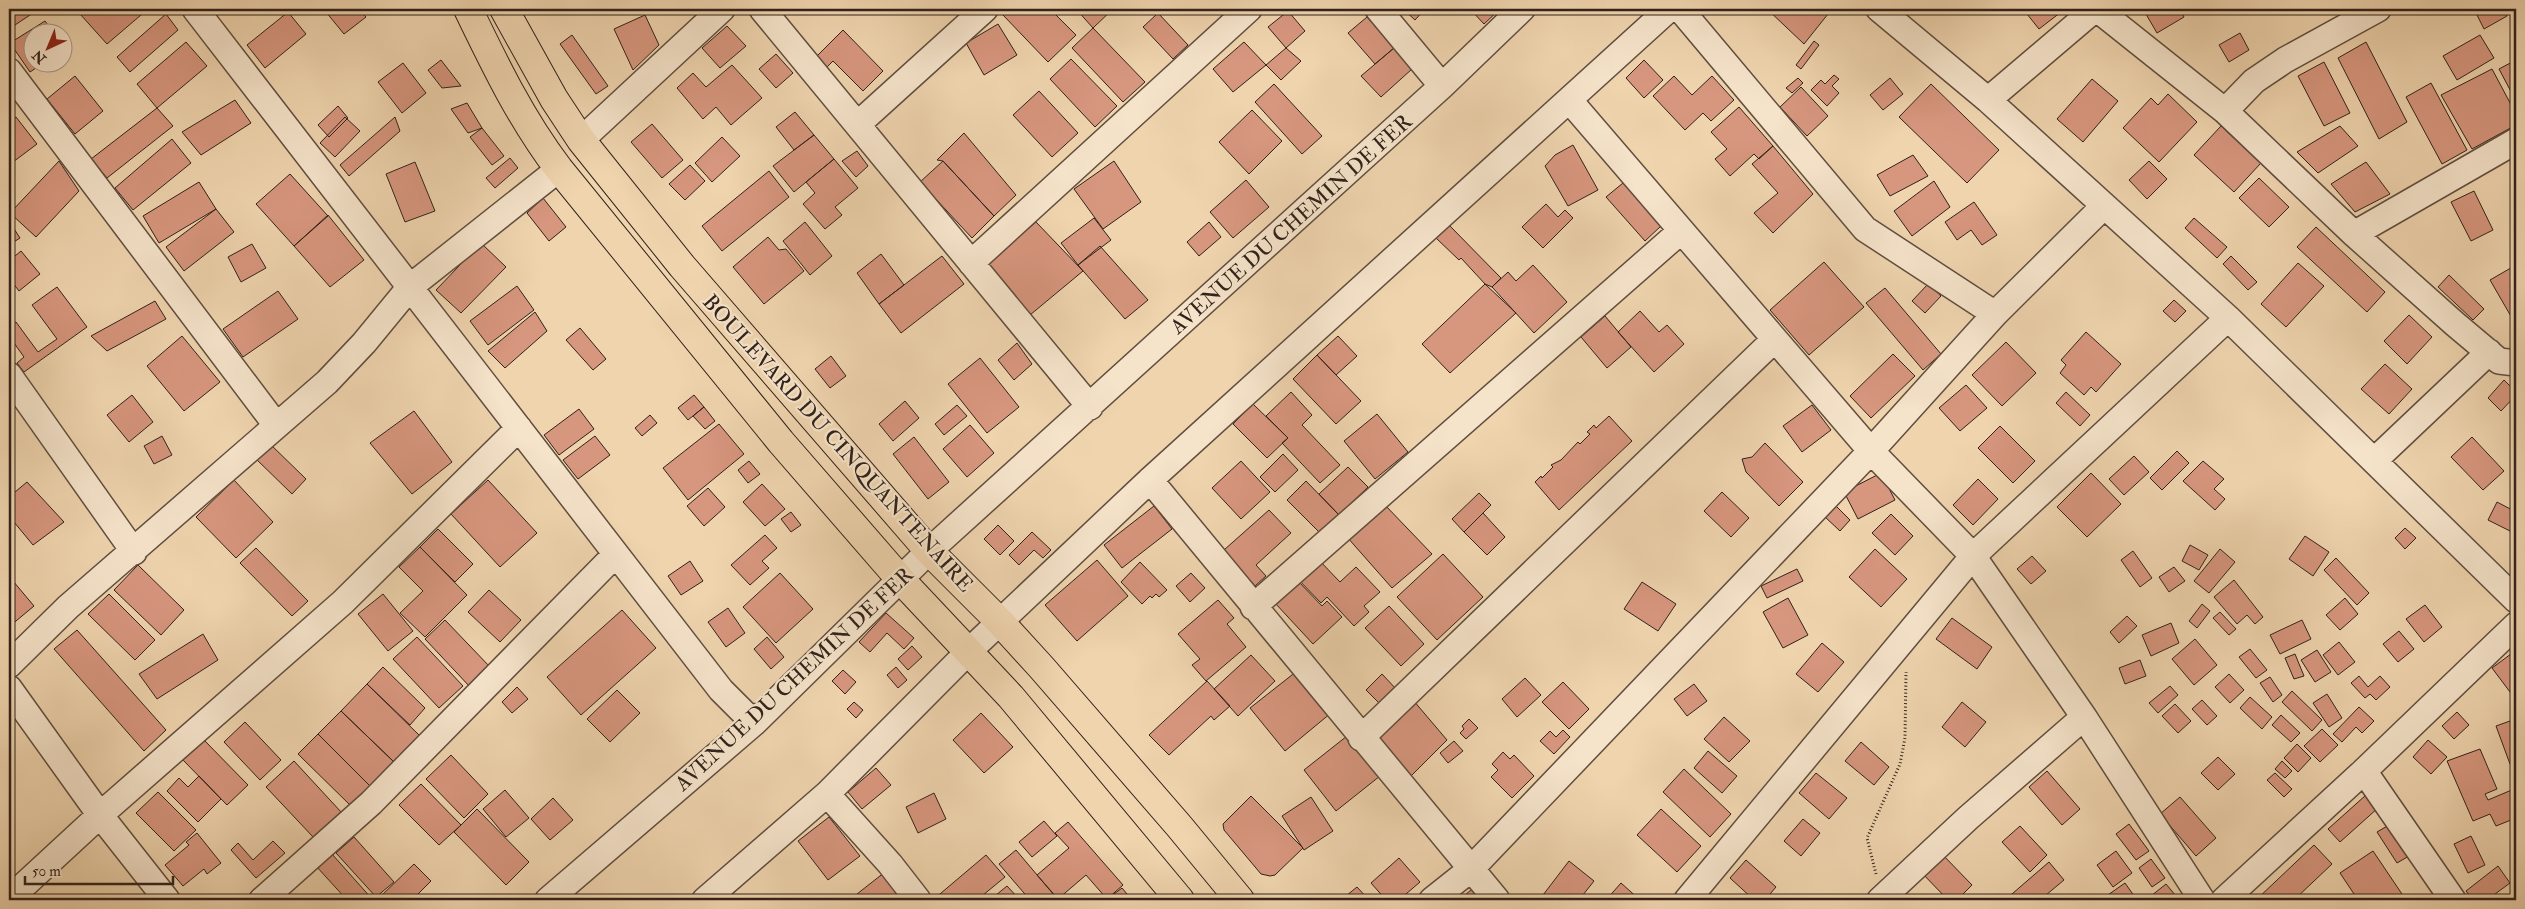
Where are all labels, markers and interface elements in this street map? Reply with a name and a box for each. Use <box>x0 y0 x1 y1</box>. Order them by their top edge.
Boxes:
north arrow <box>22 22 72 72</box>
text: N <box>29 46 50 68</box>
street label: AVENUE DU CHEMIN DE FER <box>1164 108 1419 341</box>
street label: BOULEVARD DU CINQUANTENAIRE <box>697 289 979 598</box>
street label: AVENUE DU CHEMIN DE FER <box>669 561 920 798</box>
scale bar <box>25 854 172 886</box>
text: 50 m <box>32 862 61 881</box>

